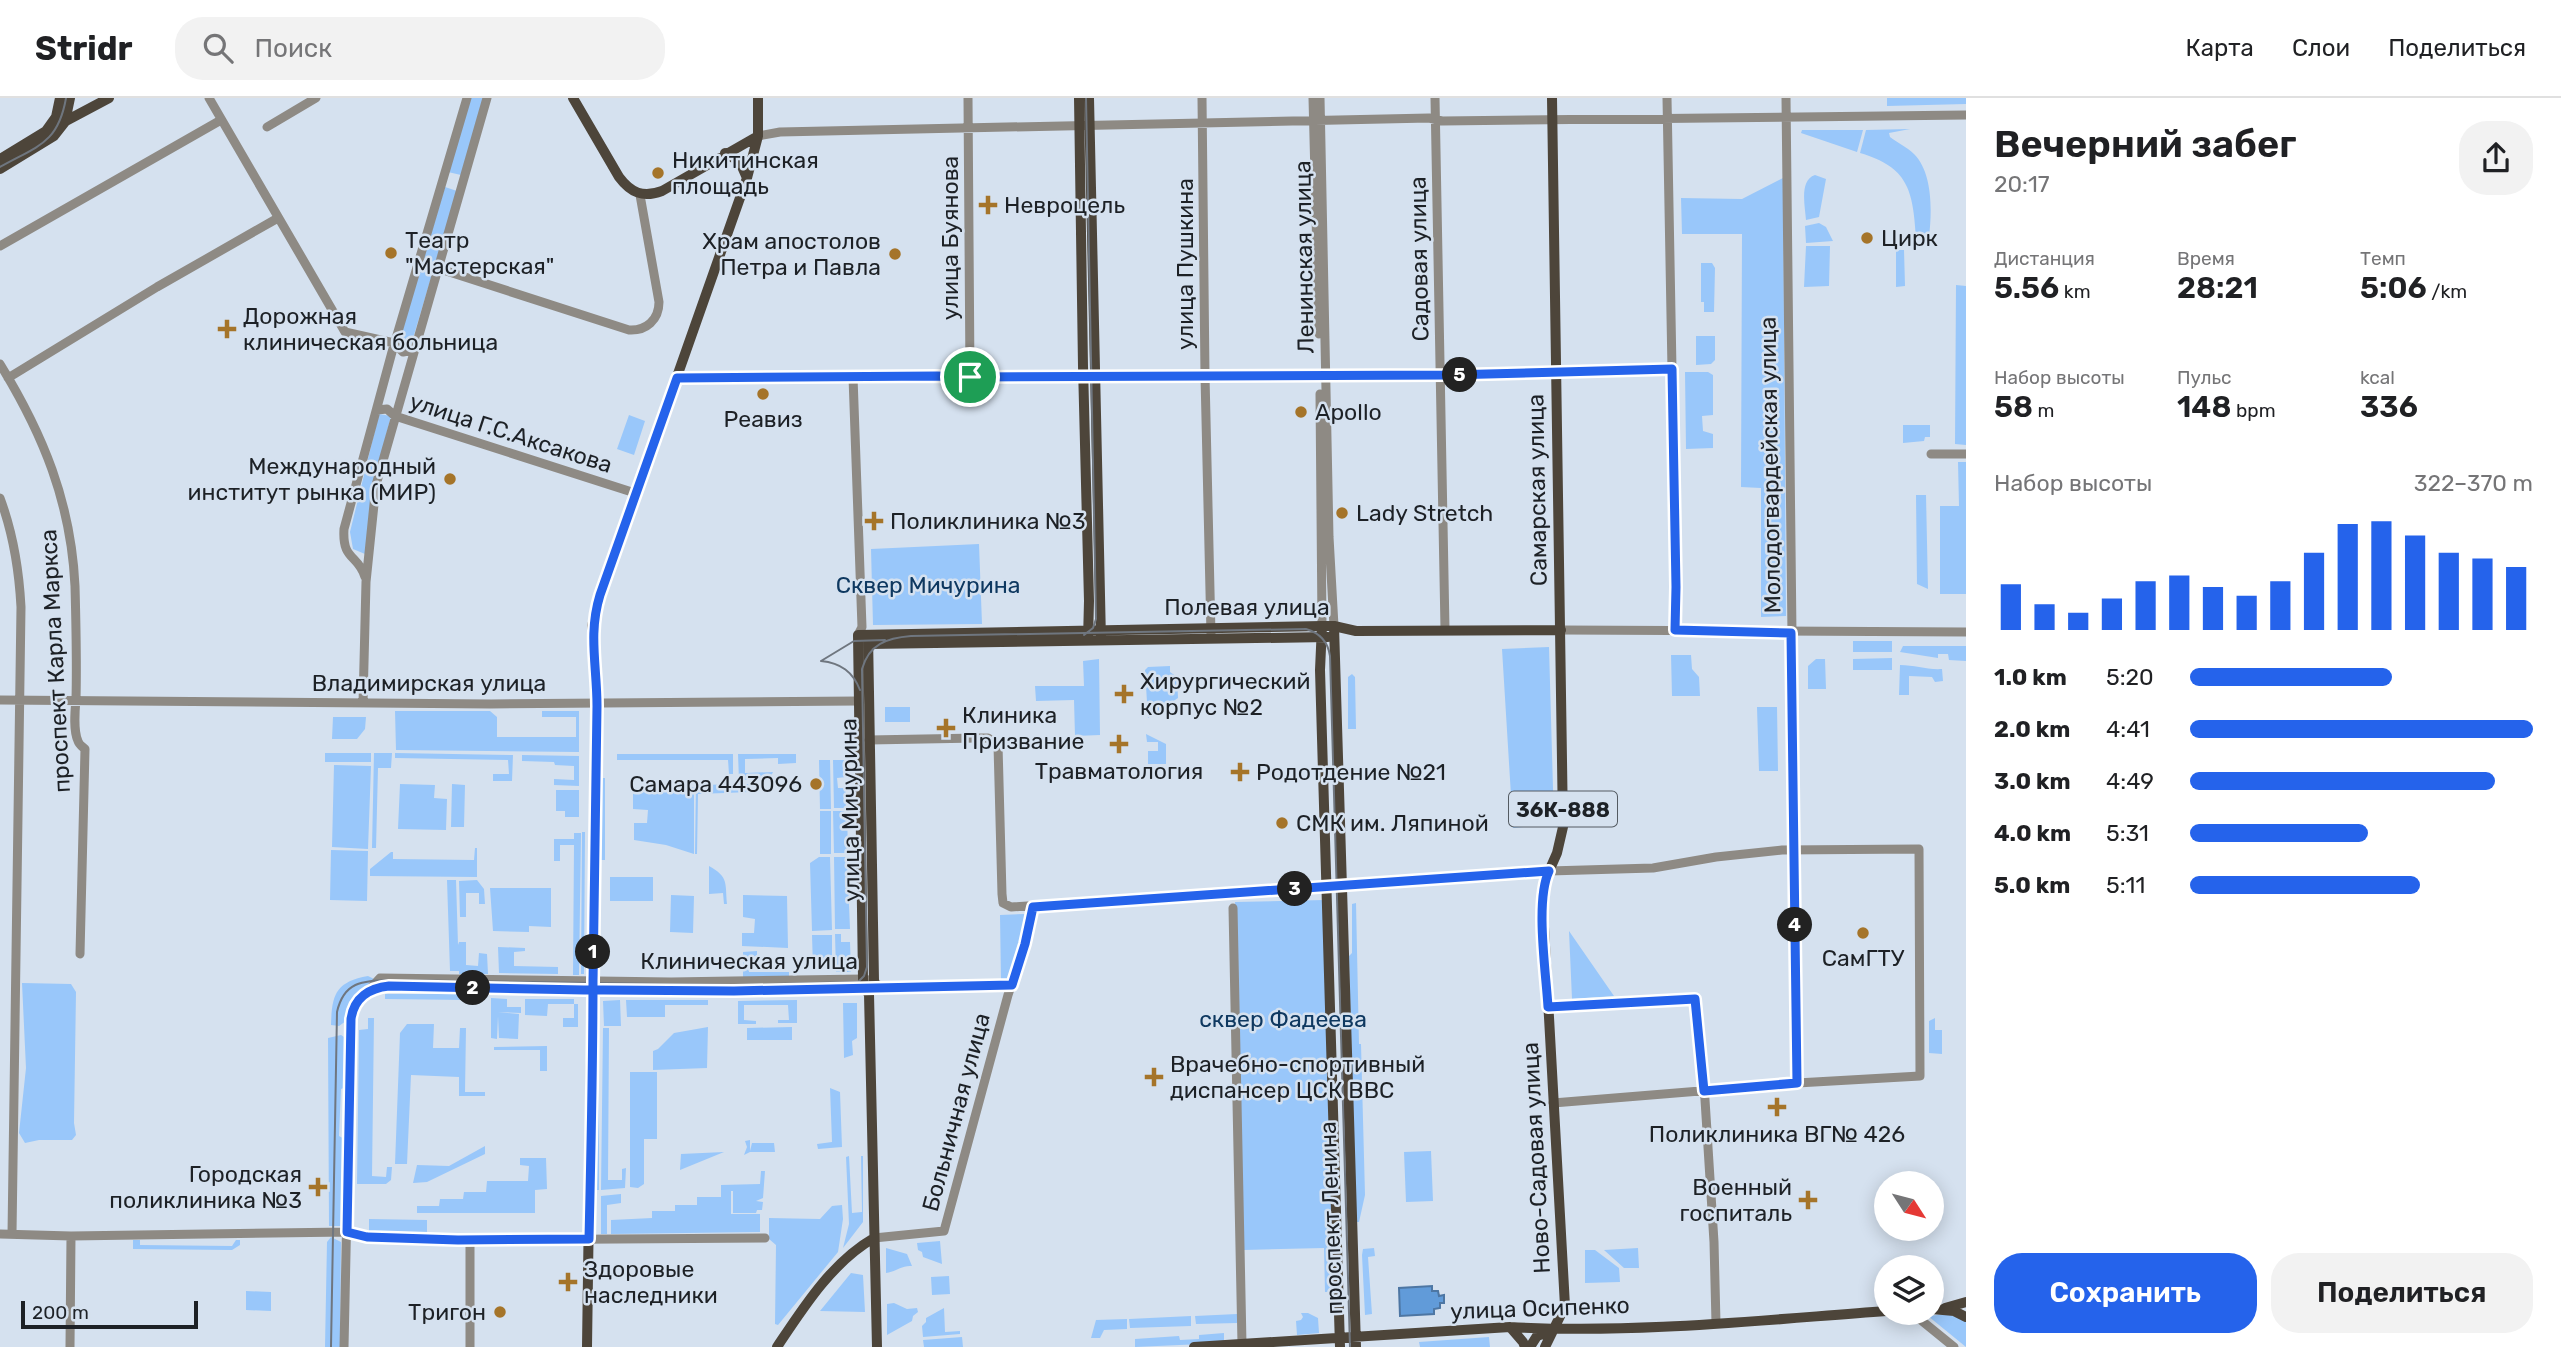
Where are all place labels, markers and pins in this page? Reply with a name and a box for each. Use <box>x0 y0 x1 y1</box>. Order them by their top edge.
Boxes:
place label: Никитинская площадь <box>672 146 819 200</box>
marker: Никитинская площадь <box>650 165 666 181</box>
place label: Невроцель <box>1004 191 1125 219</box>
marker: Невроцель <box>978 195 998 215</box>
place label: Цирк <box>1881 224 1938 252</box>
place label: Театр "Мастерская" <box>405 226 554 280</box>
place label: Храм апостолов Петра и Павла <box>702 227 881 281</box>
marker: Цирк <box>1859 230 1875 246</box>
marker: Театр "Мастерская" <box>383 245 399 261</box>
marker: Храм апостолов Петра и Павла <box>887 246 903 262</box>
place label: Дорожная клиническая больница <box>243 302 498 356</box>
marker: Дорожная клиническая больница <box>217 319 237 339</box>
pin <box>940 347 1000 407</box>
pin: 5 <box>1442 358 1478 392</box>
marker: Реавиз <box>755 386 771 402</box>
place label: Apollo <box>1315 398 1382 426</box>
marker: Apollo <box>1293 404 1309 420</box>
place label: Реавиз <box>723 405 803 433</box>
place label: Международный институт рынка (МИР) <box>188 452 436 506</box>
marker: Международный институт рынка (МИР) <box>442 471 458 487</box>
place label: Lady Stretch <box>1356 499 1493 527</box>
marker: Lady Stretch <box>1334 505 1350 521</box>
place label: Поликлиника №3 <box>890 507 1086 535</box>
marker: Поликлиника №3 <box>864 511 884 531</box>
place label: Хирургический корпус №2 <box>1140 667 1311 721</box>
marker: Хирургический корпус №2 <box>1114 684 1134 704</box>
place label: Клиника Призвание <box>962 701 1084 755</box>
marker: Клиника Призвание <box>936 718 956 738</box>
marker: Травматология <box>1109 734 1129 754</box>
place label: Травматология <box>1035 757 1203 785</box>
place label: Родотдение №21 <box>1256 758 1446 786</box>
marker: Родотдение №21 <box>1230 762 1250 782</box>
place label: Самара 443096 <box>629 770 802 798</box>
marker: Самара 443096 <box>808 776 824 792</box>
place label: СМК им. Ляпиной <box>1296 809 1489 837</box>
marker: СМК им. Ляпиной <box>1274 815 1290 831</box>
pin: 3 <box>1278 872 1312 906</box>
pin: 4 <box>1778 908 1812 942</box>
marker: СамГТУ <box>1855 925 1871 941</box>
pin: 1 <box>576 934 610 970</box>
place label: СамГТУ <box>1822 944 1905 972</box>
pin: 2 <box>456 970 490 1006</box>
place label: Врачебно-спортивный диспансер ЦСК ВВС <box>1170 1050 1425 1104</box>
marker: Врачебно-спортивный диспансер ЦСК ВВС <box>1144 1067 1164 1087</box>
marker: Поликлиника ВГ№ 426 <box>1767 1097 1787 1117</box>
place label: Поликлиника ВГ№ 426 <box>1649 1120 1905 1148</box>
place label: Городская поликлиника №3 <box>109 1160 302 1214</box>
place label: Военный госпиталь <box>1679 1173 1792 1227</box>
marker: Городская поликлиника №3 <box>308 1177 328 1197</box>
marker: Военный госпиталь <box>1798 1190 1818 1210</box>
place label: Здоровые наследники <box>584 1255 718 1309</box>
marker: Здоровые наследники <box>558 1272 578 1292</box>
place label: Тригон <box>408 1298 486 1326</box>
marker: Тригон <box>492 1304 508 1320</box>

